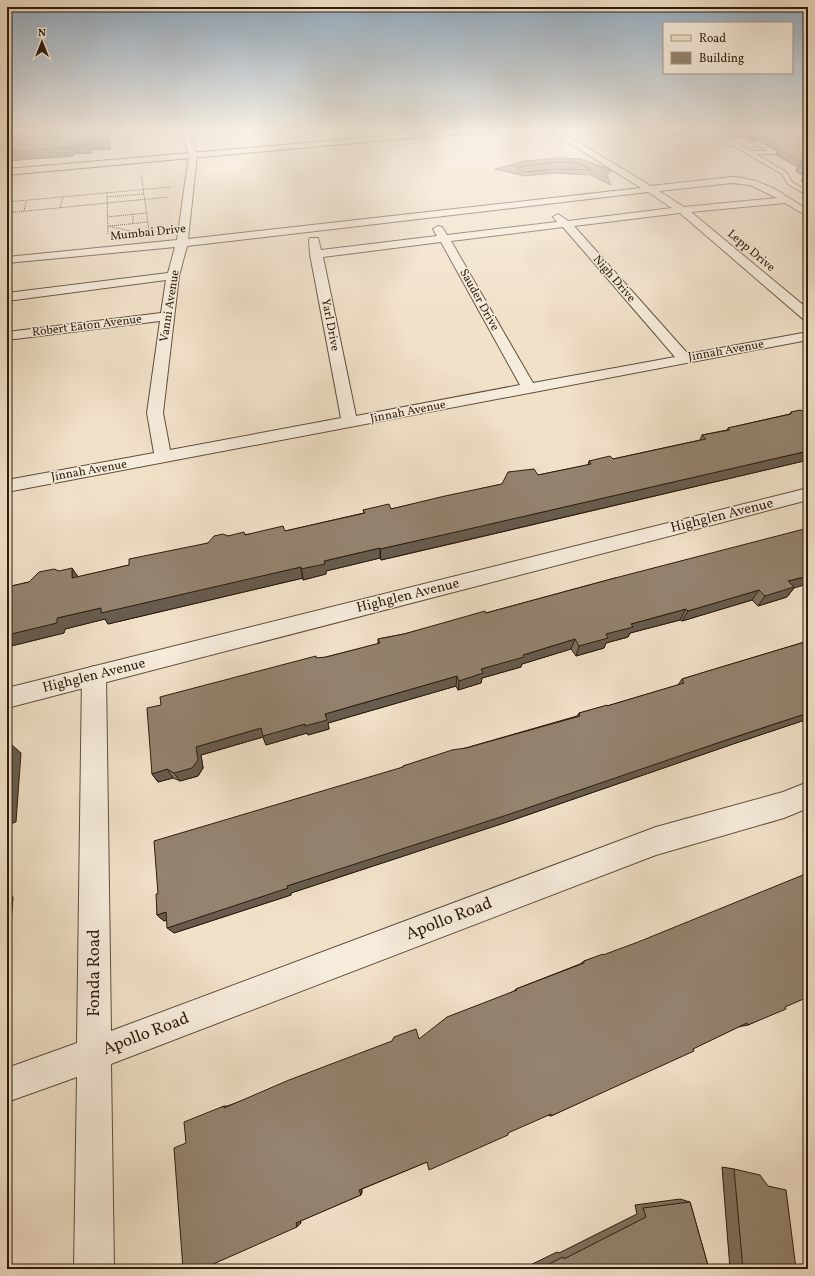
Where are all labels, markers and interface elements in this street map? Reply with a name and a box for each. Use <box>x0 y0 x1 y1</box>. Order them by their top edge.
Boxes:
north arrow <box>22 22 62 62</box>
legend <box>663 22 793 74</box>
text: N <box>38 26 46 41</box>
text: Road <box>699 31 726 47</box>
text: Building <box>699 51 744 67</box>
street label: Mumbai Drive <box>109 221 187 245</box>
street label: Lepp Drive <box>724 226 779 276</box>
street label: Nigh Drive <box>589 252 639 306</box>
street label: Sauder Drive <box>455 266 503 334</box>
street label: Vanni Avenue <box>156 269 184 343</box>
street label: Yarl Drive <box>317 297 343 353</box>
street label: Robert Eaton Avenue <box>31 311 143 341</box>
street label: Jinnah Avenue <box>687 336 765 366</box>
street label: Jinnah Avenue <box>369 397 447 427</box>
street label: Jinnah Avenue <box>50 456 128 486</box>
street label: Highglen Avenue <box>669 494 776 538</box>
street label: Highglen Avenue <box>355 574 462 618</box>
street label: Highglen Avenue <box>41 654 148 698</box>
street label: Apollo Road <box>402 892 496 946</box>
street label: Fonda Road <box>83 929 106 1017</box>
street label: Apollo Road <box>99 1007 193 1061</box>

